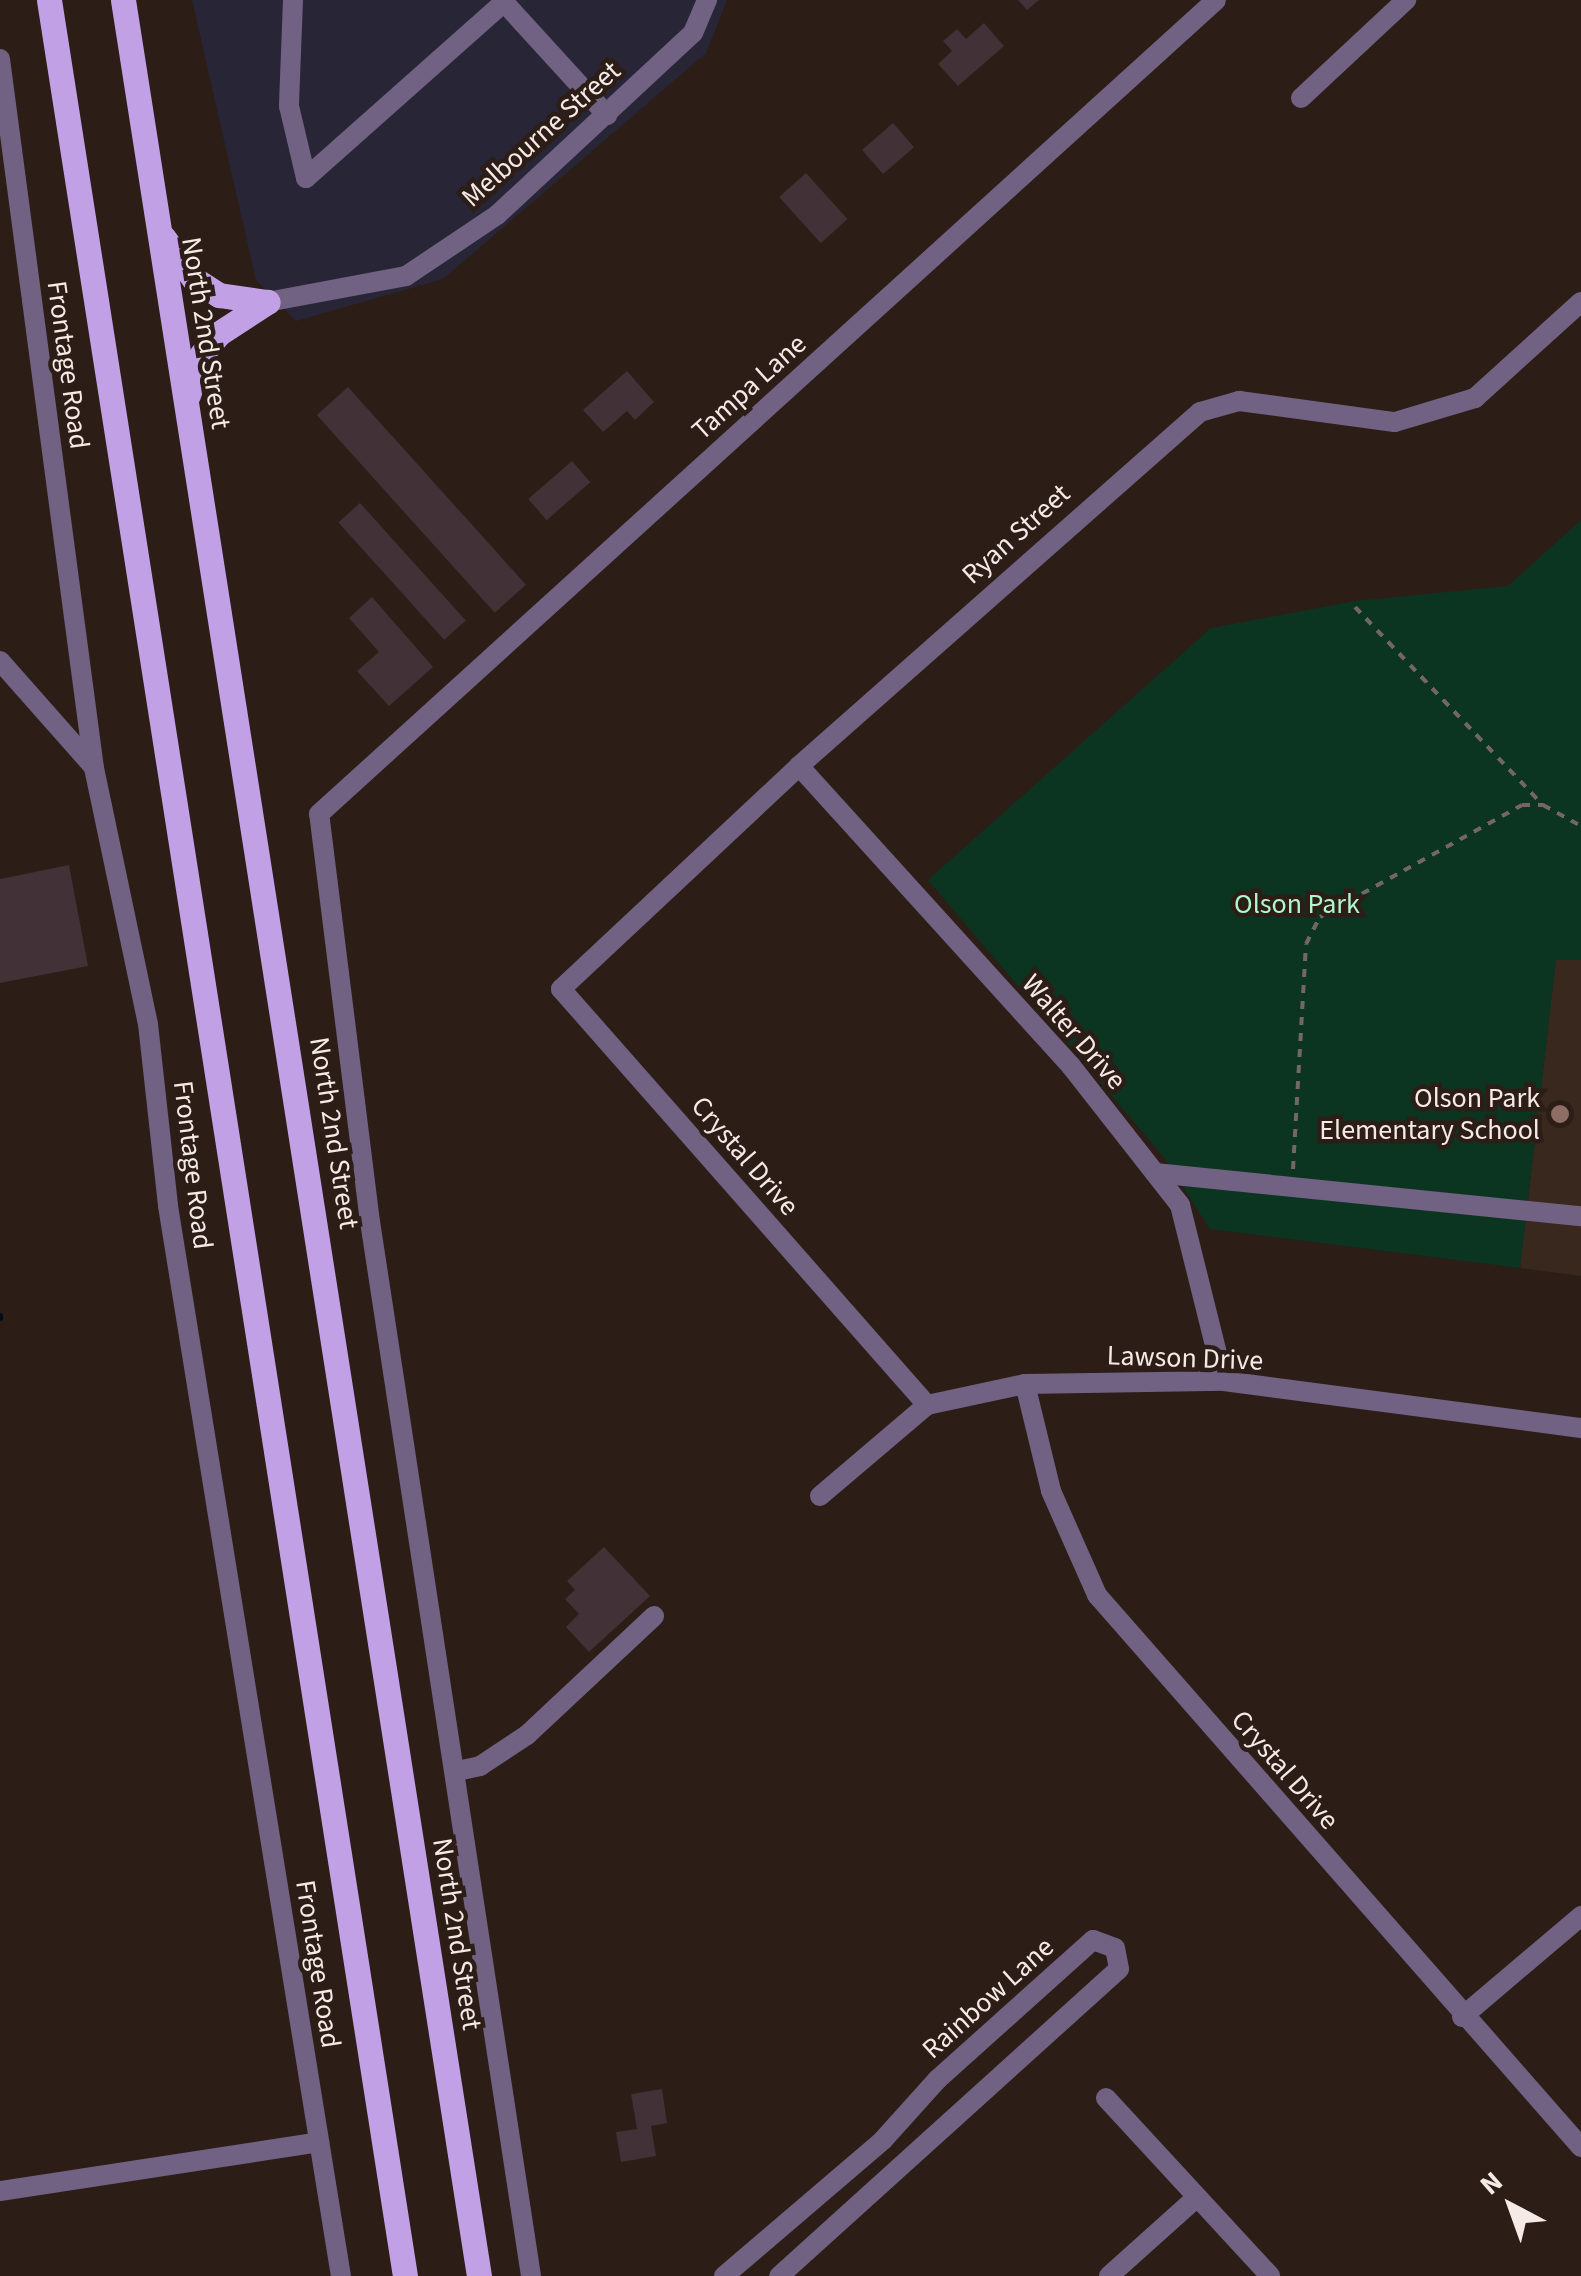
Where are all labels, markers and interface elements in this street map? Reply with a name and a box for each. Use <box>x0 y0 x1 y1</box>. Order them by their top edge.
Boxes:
street label: Melbourne Street <box>455 54 627 214</box>
street label: North 2nd Street <box>174 235 238 431</box>
street label: Frontage Road <box>40 279 96 451</box>
street label: Tampa Lane <box>685 327 813 447</box>
street label: Ryan Street <box>955 477 1077 591</box>
park label: Olson Park <box>1234 887 1360 921</box>
street label: Walter Drive <box>1015 967 1133 1097</box>
street label: North 2nd Street <box>302 1035 366 1231</box>
street label: Frontage Road <box>166 1079 220 1251</box>
place label: Olson Park Elementary School <box>1319 1081 1540 1147</box>
street label: Crystal Drive <box>684 1089 806 1223</box>
marker: Olson Park Elementary School <box>1549 1103 1571 1125</box>
street label: Lawson Drive <box>1106 1338 1264 1378</box>
street label: Crystal Drive <box>1224 1703 1346 1837</box>
street label: North 2nd Street <box>425 1836 489 2032</box>
street label: Frontage Road <box>288 1878 348 2050</box>
street label: Rainbow Lane <box>915 1930 1061 2066</box>
north arrow <box>1461 2156 1561 2256</box>
text: N <box>1471 2162 1511 2205</box>

